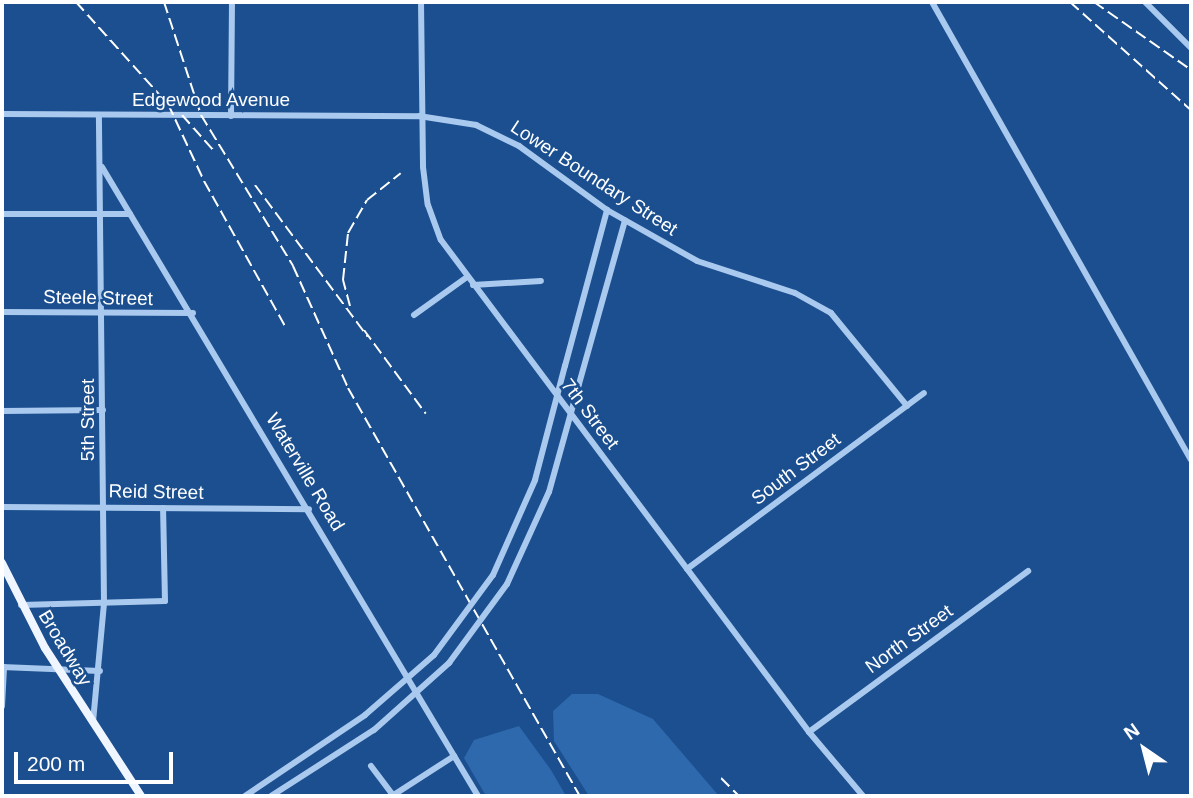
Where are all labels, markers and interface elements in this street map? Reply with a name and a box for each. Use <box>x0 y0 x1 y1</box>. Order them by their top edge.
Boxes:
street label: Edgewood Avenue <box>131 89 291 111</box>
street label: Lower Boundary Street <box>506 116 682 240</box>
street label: Steele Street <box>43 286 153 310</box>
street label: 7th Street <box>556 374 624 454</box>
street label: 5th Street <box>77 379 99 461</box>
street label: Waterville Road <box>261 409 349 535</box>
street label: South Street <box>747 428 845 510</box>
street label: Reid Street <box>108 480 204 504</box>
street label: North Street <box>861 600 957 678</box>
street label: Broadway <box>33 606 97 690</box>
north arrow <box>1109 714 1179 784</box>
text: N <box>1120 719 1143 744</box>
scale bar <box>18 738 177 782</box>
text: 200 m <box>27 752 85 775</box>

